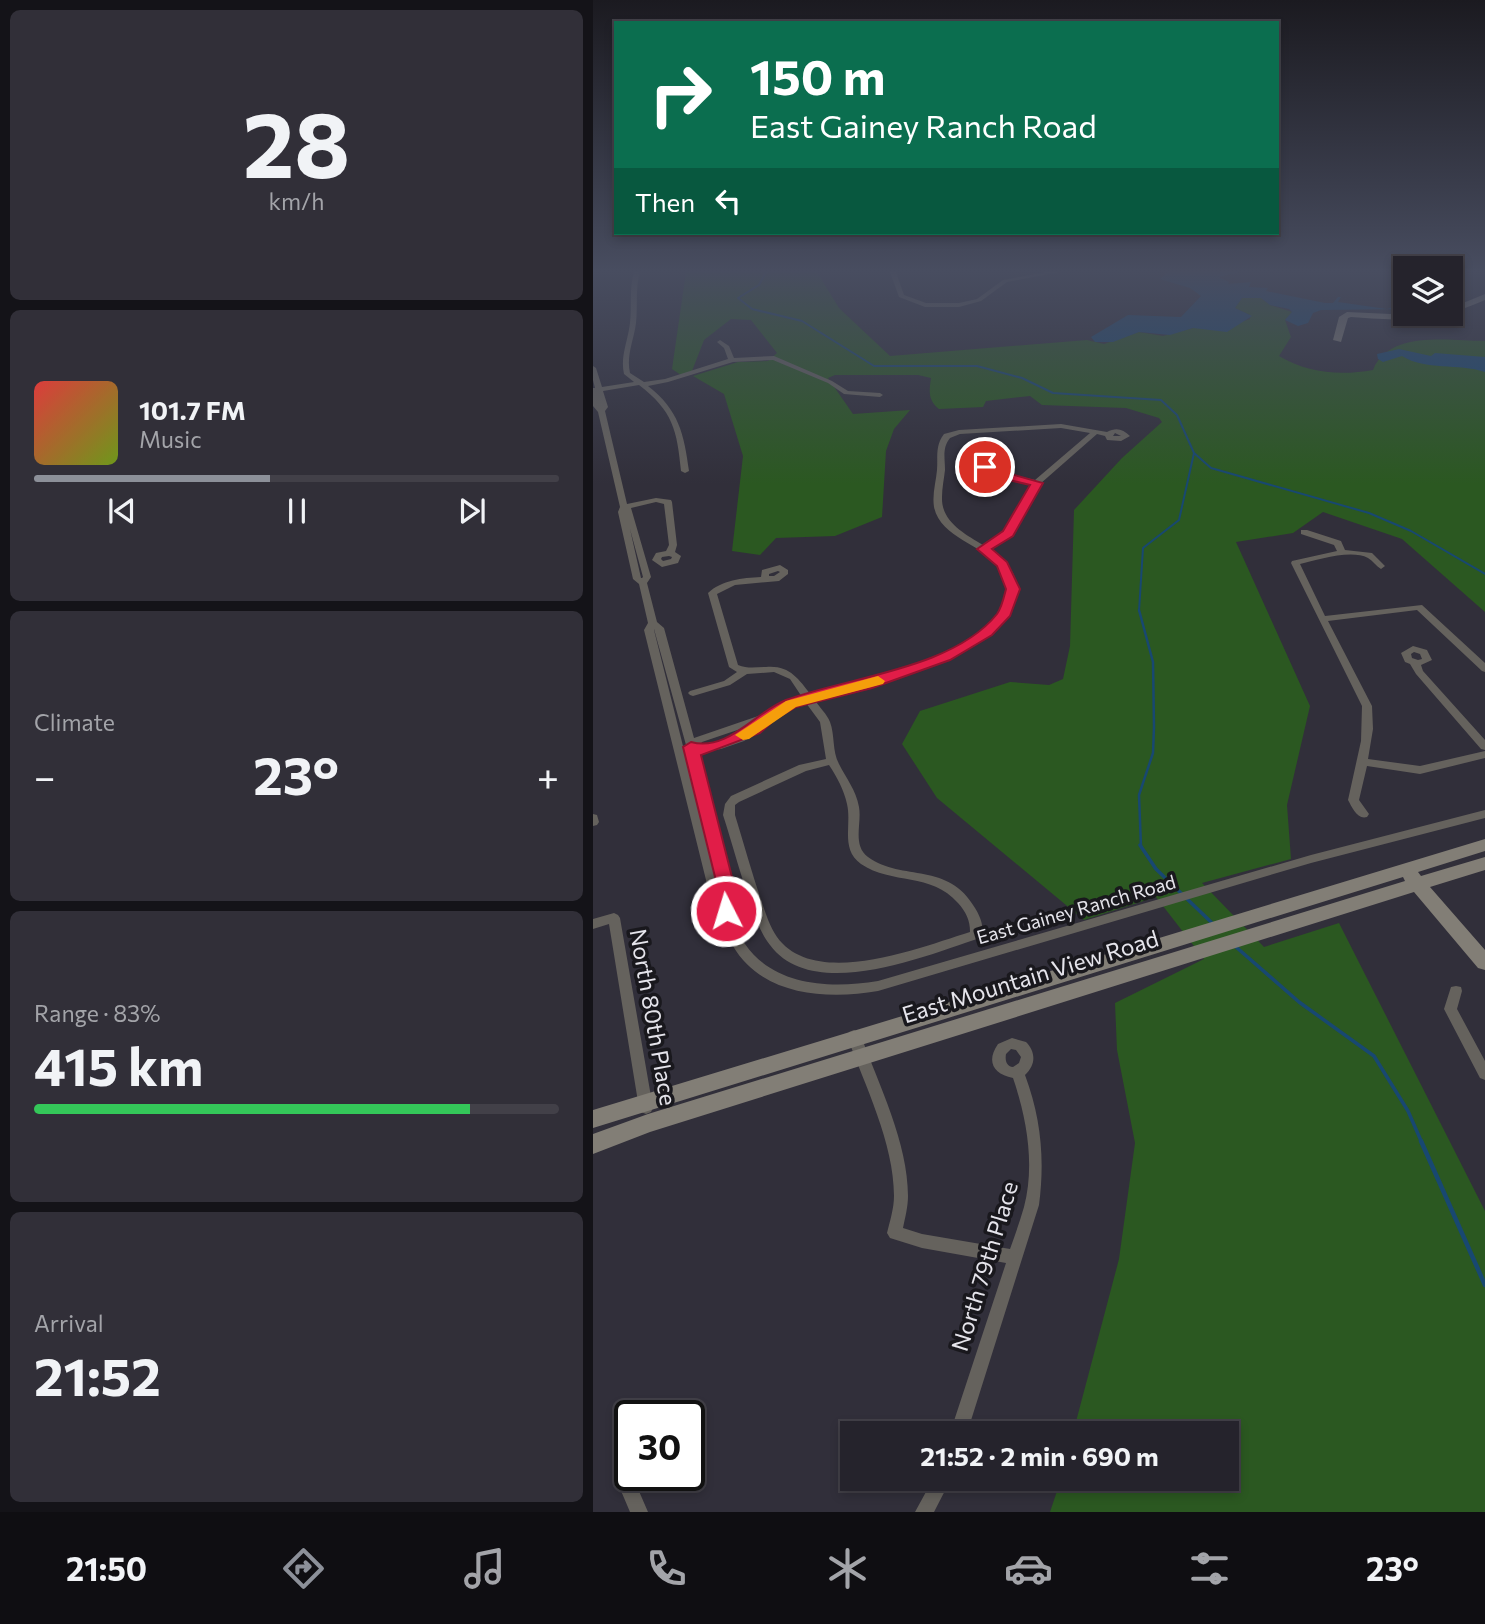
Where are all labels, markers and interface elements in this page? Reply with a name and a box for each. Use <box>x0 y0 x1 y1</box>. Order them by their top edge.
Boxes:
text: 150 m <box>750 45 885 105</box>
icon: right <box>635 49 726 140</box>
text: 28 <box>243 85 350 197</box>
text: East Gainey Ranch Road <box>750 105 1097 145</box>
icon: left <box>709 182 747 220</box>
text: Then <box>635 186 695 217</box>
text: km/h <box>269 187 324 215</box>
map controls <box>1393 256 1463 326</box>
button: layers <box>1393 256 1463 326</box>
text: 101.7 FM <box>139 394 246 425</box>
text: Music <box>139 425 202 453</box>
pin <box>955 437 1015 497</box>
icon: arrive <box>966 448 1004 486</box>
icon: previous <box>103 492 141 530</box>
icon: pause <box>278 492 316 530</box>
icon: next <box>453 492 491 530</box>
text: Climate <box>34 708 115 736</box>
text: 23° <box>253 742 339 806</box>
text: − <box>34 752 56 799</box>
text: + <box>537 752 559 799</box>
street label: East Gainey Ranch Road <box>974 870 1178 948</box>
position arrow <box>689 874 763 948</box>
street label: East Mountain View Road <box>898 924 1162 1028</box>
street label: North 80th Place <box>625 926 683 1108</box>
text: Range · 83% <box>34 999 160 1027</box>
text: 415 km <box>34 1033 203 1097</box>
street label: North 79th Place <box>945 1178 1023 1354</box>
text: Arrival <box>34 1309 104 1337</box>
text: 21:52 <box>34 1343 161 1407</box>
speed limit sign: 30 <box>614 1400 705 1491</box>
text: 21:52 · 2 min · 690 m <box>920 1440 1159 1471</box>
icon: directions <box>279 1544 328 1593</box>
icon: music <box>460 1544 509 1593</box>
icon: phone <box>642 1544 691 1593</box>
icon: climate <box>823 1544 872 1593</box>
icon: car <box>1004 1544 1053 1593</box>
icon: filters <box>1185 1544 1234 1593</box>
text: 21:50 <box>66 1548 147 1588</box>
text: 23° <box>1366 1548 1419 1588</box>

